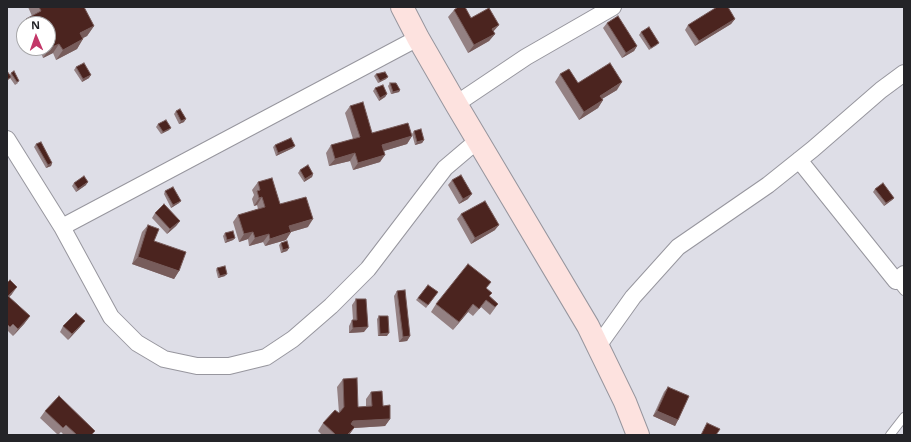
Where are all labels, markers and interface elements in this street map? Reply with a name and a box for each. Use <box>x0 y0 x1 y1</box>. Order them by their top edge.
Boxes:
north arrow <box>16 16 56 56</box>
text: N <box>31 17 40 32</box>

